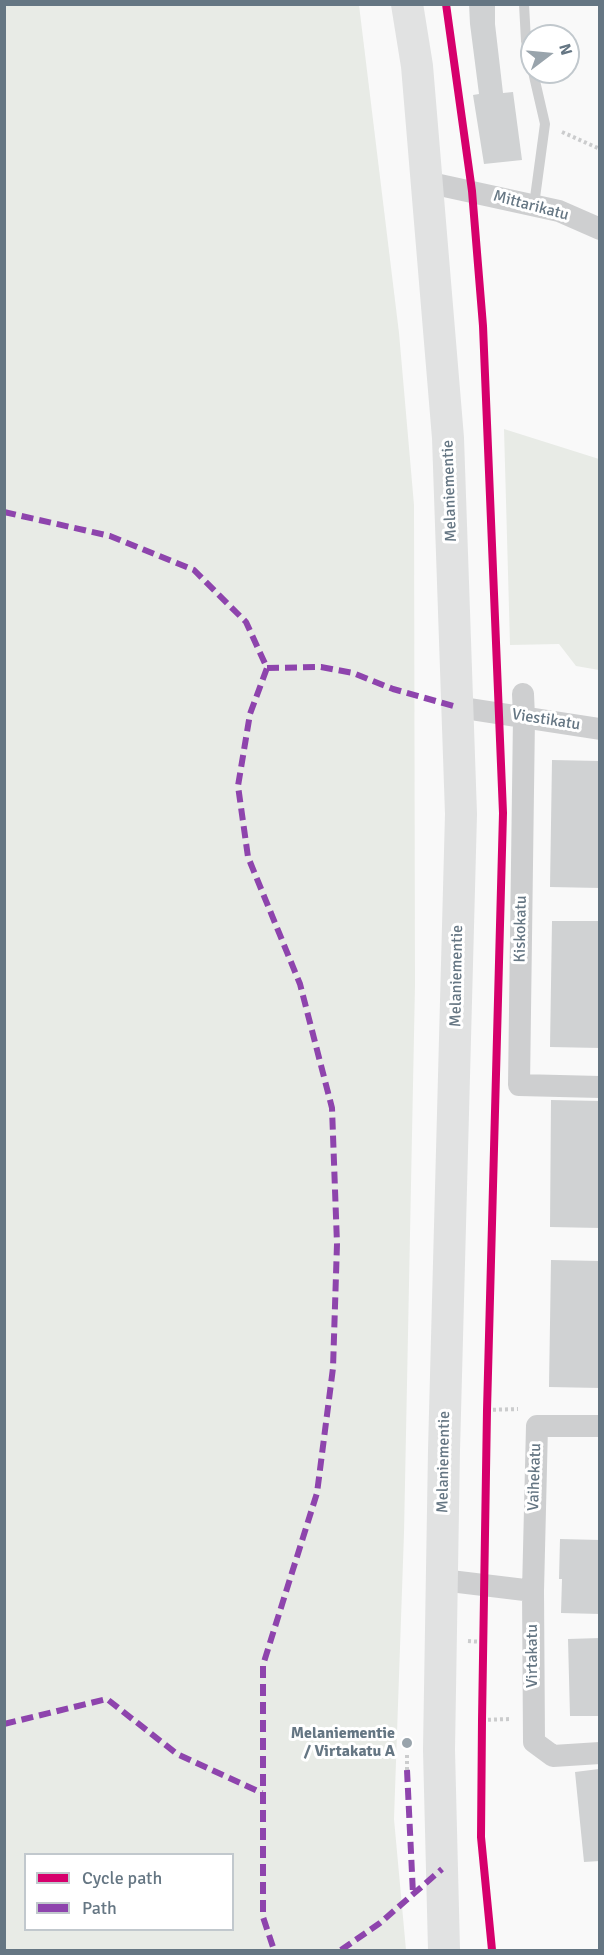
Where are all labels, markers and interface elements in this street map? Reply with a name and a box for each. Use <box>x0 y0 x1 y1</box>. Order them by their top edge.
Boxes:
north arrow <box>520 24 580 84</box>
text: N <box>554 41 577 58</box>
street label: Mittarikatu <box>491 187 571 225</box>
street label: Melaniementie <box>439 440 461 542</box>
street label: Viestikatu <box>510 705 582 735</box>
street label: Kiskokatu <box>511 895 531 963</box>
street label: Melaniementie <box>447 925 467 1027</box>
street label: Melaniementie <box>434 1411 454 1513</box>
street label: Vaihekatu <box>524 1443 546 1511</box>
street label: Virtakatu <box>523 1624 543 1688</box>
place label: Melaniementie / Virtakatu A <box>291 1724 395 1762</box>
marker: Melaniementie / Virtakatu A <box>400 1736 414 1750</box>
legend <box>24 1853 234 1931</box>
text: Cycle path <box>82 1867 162 1889</box>
text: Path <box>82 1897 117 1919</box>

